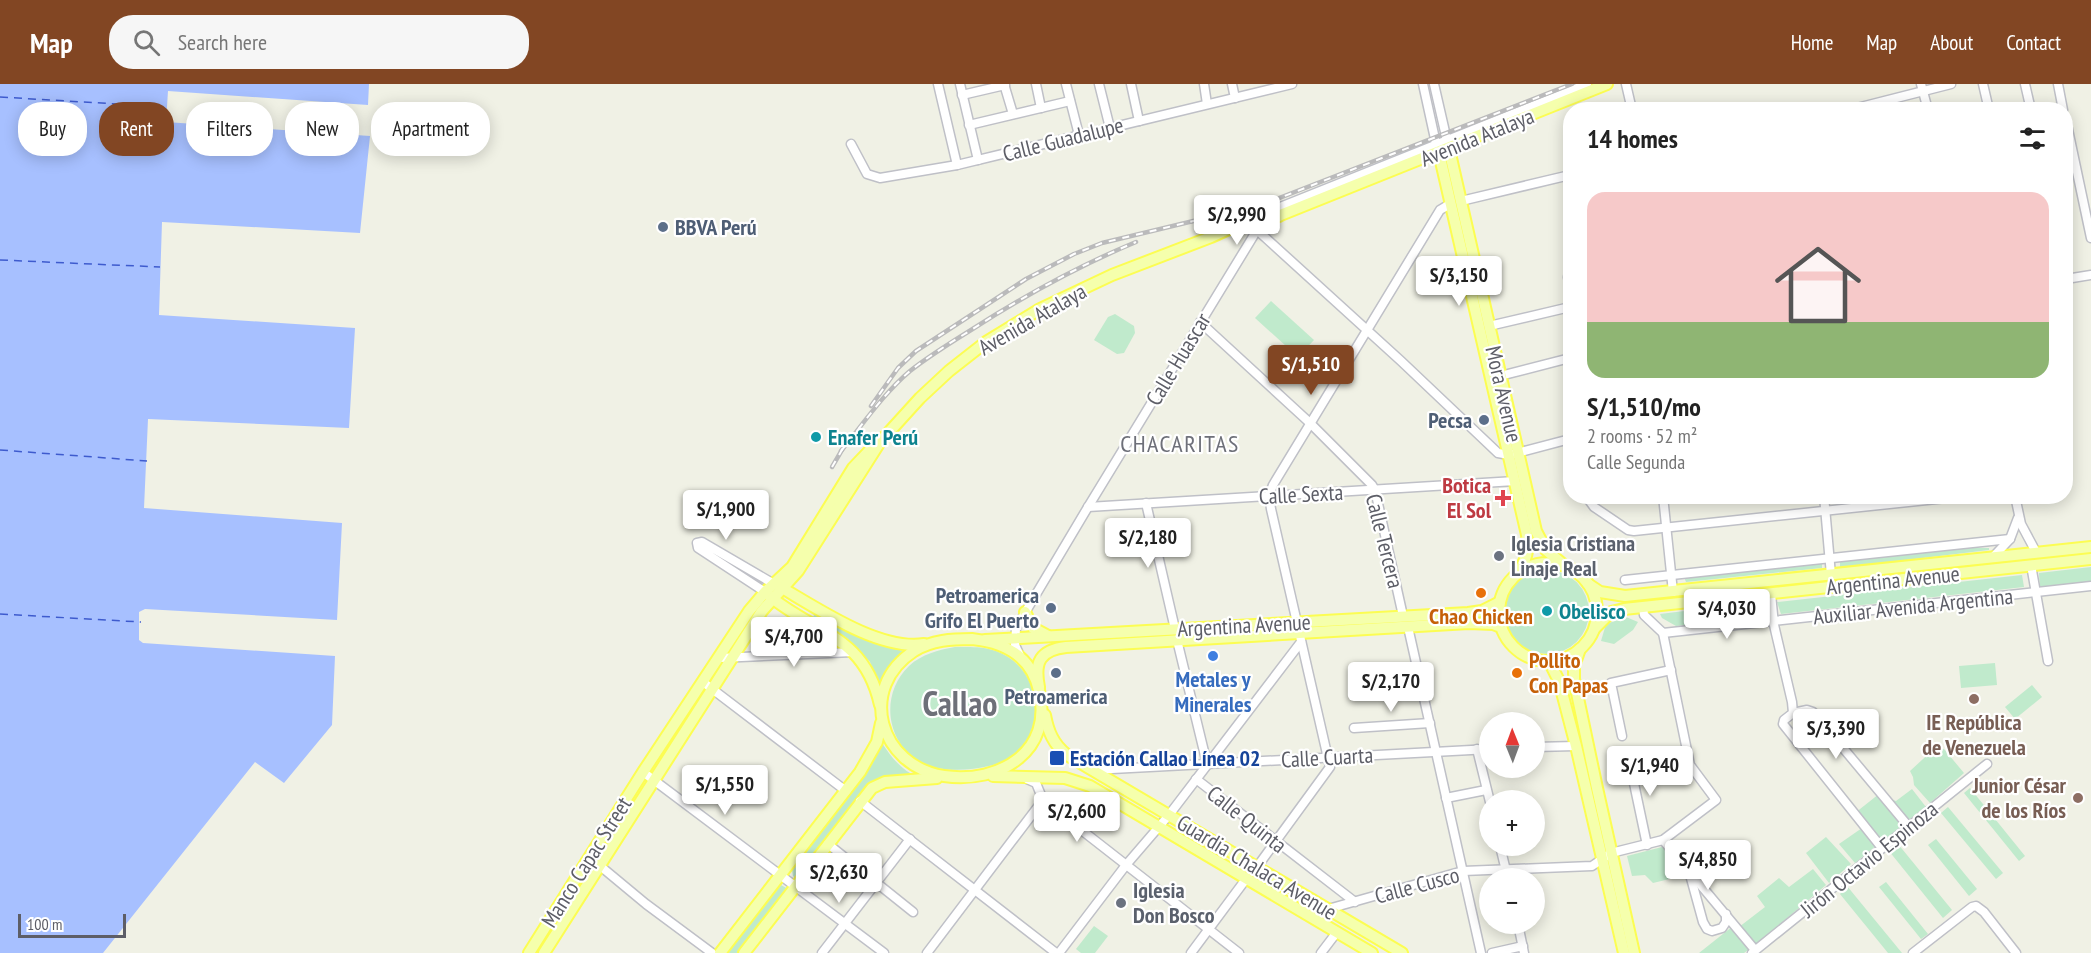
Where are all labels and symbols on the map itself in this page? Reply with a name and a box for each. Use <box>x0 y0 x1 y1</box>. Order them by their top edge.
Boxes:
street label: Avenida Atalaya <box>1416 102 1538 172</box>
street label: Calle Guadalupe <box>1000 110 1126 168</box>
pin: S/2,990 <box>1182 195 1292 246</box>
place label: BBVA Perú <box>675 213 757 241</box>
marker: BBVA Perú <box>656 220 670 234</box>
pin: S/3,150 <box>1404 256 1514 307</box>
street label: Avenida Atalaya <box>973 277 1091 361</box>
street label: Calle Huascar <box>1140 308 1216 410</box>
street label: Mora Avenue <box>1479 343 1529 445</box>
pin: S/1,510 <box>1256 345 1366 396</box>
place label: Pecsa <box>1428 406 1472 434</box>
marker: Pecsa <box>1477 413 1491 427</box>
place label: Enafer Perú <box>828 423 918 451</box>
district label: CHACARITAS <box>1120 428 1240 459</box>
marker: Enafer Perú <box>809 430 823 444</box>
place label: Botica El Sol <box>1442 471 1492 524</box>
street label: Calle Sexta <box>1258 478 1344 510</box>
pin: S/1,900 <box>671 490 781 541</box>
street label: Calle Tercera <box>1360 491 1410 591</box>
marker: Botica El Sol <box>1496 491 1510 505</box>
pin: S/2,180 <box>1093 518 1203 569</box>
place label: Iglesia Cristiana Linaje Real <box>1511 529 1635 582</box>
marker: Iglesia Cristiana Linaje Real <box>1492 549 1506 563</box>
street label: Argentina Avenue <box>1825 559 1961 601</box>
place label: Petroamerica Grifo El Puerto <box>925 581 1039 634</box>
street label: Auxiliar Avenida Argentina <box>1812 582 2014 630</box>
marker: Chao Chicken <box>1474 586 1488 600</box>
pin: S/4,030 <box>1672 589 1782 640</box>
place label: Obelisco <box>1559 597 1626 625</box>
marker: Petroamerica Grifo El Puerto <box>1044 601 1058 615</box>
place label: Chao Chicken <box>1429 602 1533 630</box>
marker: Obelisco <box>1540 604 1554 618</box>
street label: Argentina Avenue <box>1177 608 1311 642</box>
pin: S/4,700 <box>739 617 849 668</box>
place label: Pollito Con Papas <box>1529 646 1609 699</box>
marker: Metales y Minerales <box>1206 649 1220 663</box>
pin: S/2,170 <box>1336 662 1446 713</box>
place label: Metales y Minerales <box>1175 665 1252 718</box>
marker: Petroamerica <box>1049 666 1063 680</box>
marker: Pollito Con Papas <box>1510 666 1524 680</box>
district label: Callao <box>922 681 998 725</box>
place label: Petroamerica <box>1004 682 1108 710</box>
marker: IE República de Venezuela <box>1967 692 1981 706</box>
place label: IE República de Venezuela <box>1922 708 2026 761</box>
pin: S/3,390 <box>1781 709 1891 760</box>
north arrow <box>1479 712 1545 778</box>
street label: Calle Cuarta <box>1280 741 1374 773</box>
place label: Estación Callao Línea 02 <box>1070 744 1261 772</box>
pin: S/1,940 <box>1595 746 1705 797</box>
marker: Estación Callao Línea 02 <box>1048 749 1066 767</box>
pin: S/1,550 <box>670 765 780 816</box>
place label: Junior César de los Ríos <box>1971 771 2067 824</box>
street label: Calle Quinta <box>1202 779 1292 859</box>
marker: Junior César de los Ríos <box>2071 791 2085 805</box>
street label: Manco Capac Street <box>535 792 637 932</box>
pin: S/2,600 <box>1022 792 1132 843</box>
street label: Jirón Octavio Espinoza <box>1794 795 1943 924</box>
street label: Guardia Chalaca Avenue <box>1172 808 1342 926</box>
pin: S/4,850 <box>1653 840 1763 891</box>
pin: S/2,630 <box>784 853 894 904</box>
street label: Calle Cusco <box>1372 860 1462 910</box>
place label: Iglesia Don Bosco <box>1133 876 1215 929</box>
marker: Iglesia Don Bosco <box>1114 896 1128 910</box>
scale bar <box>18 911 126 938</box>

